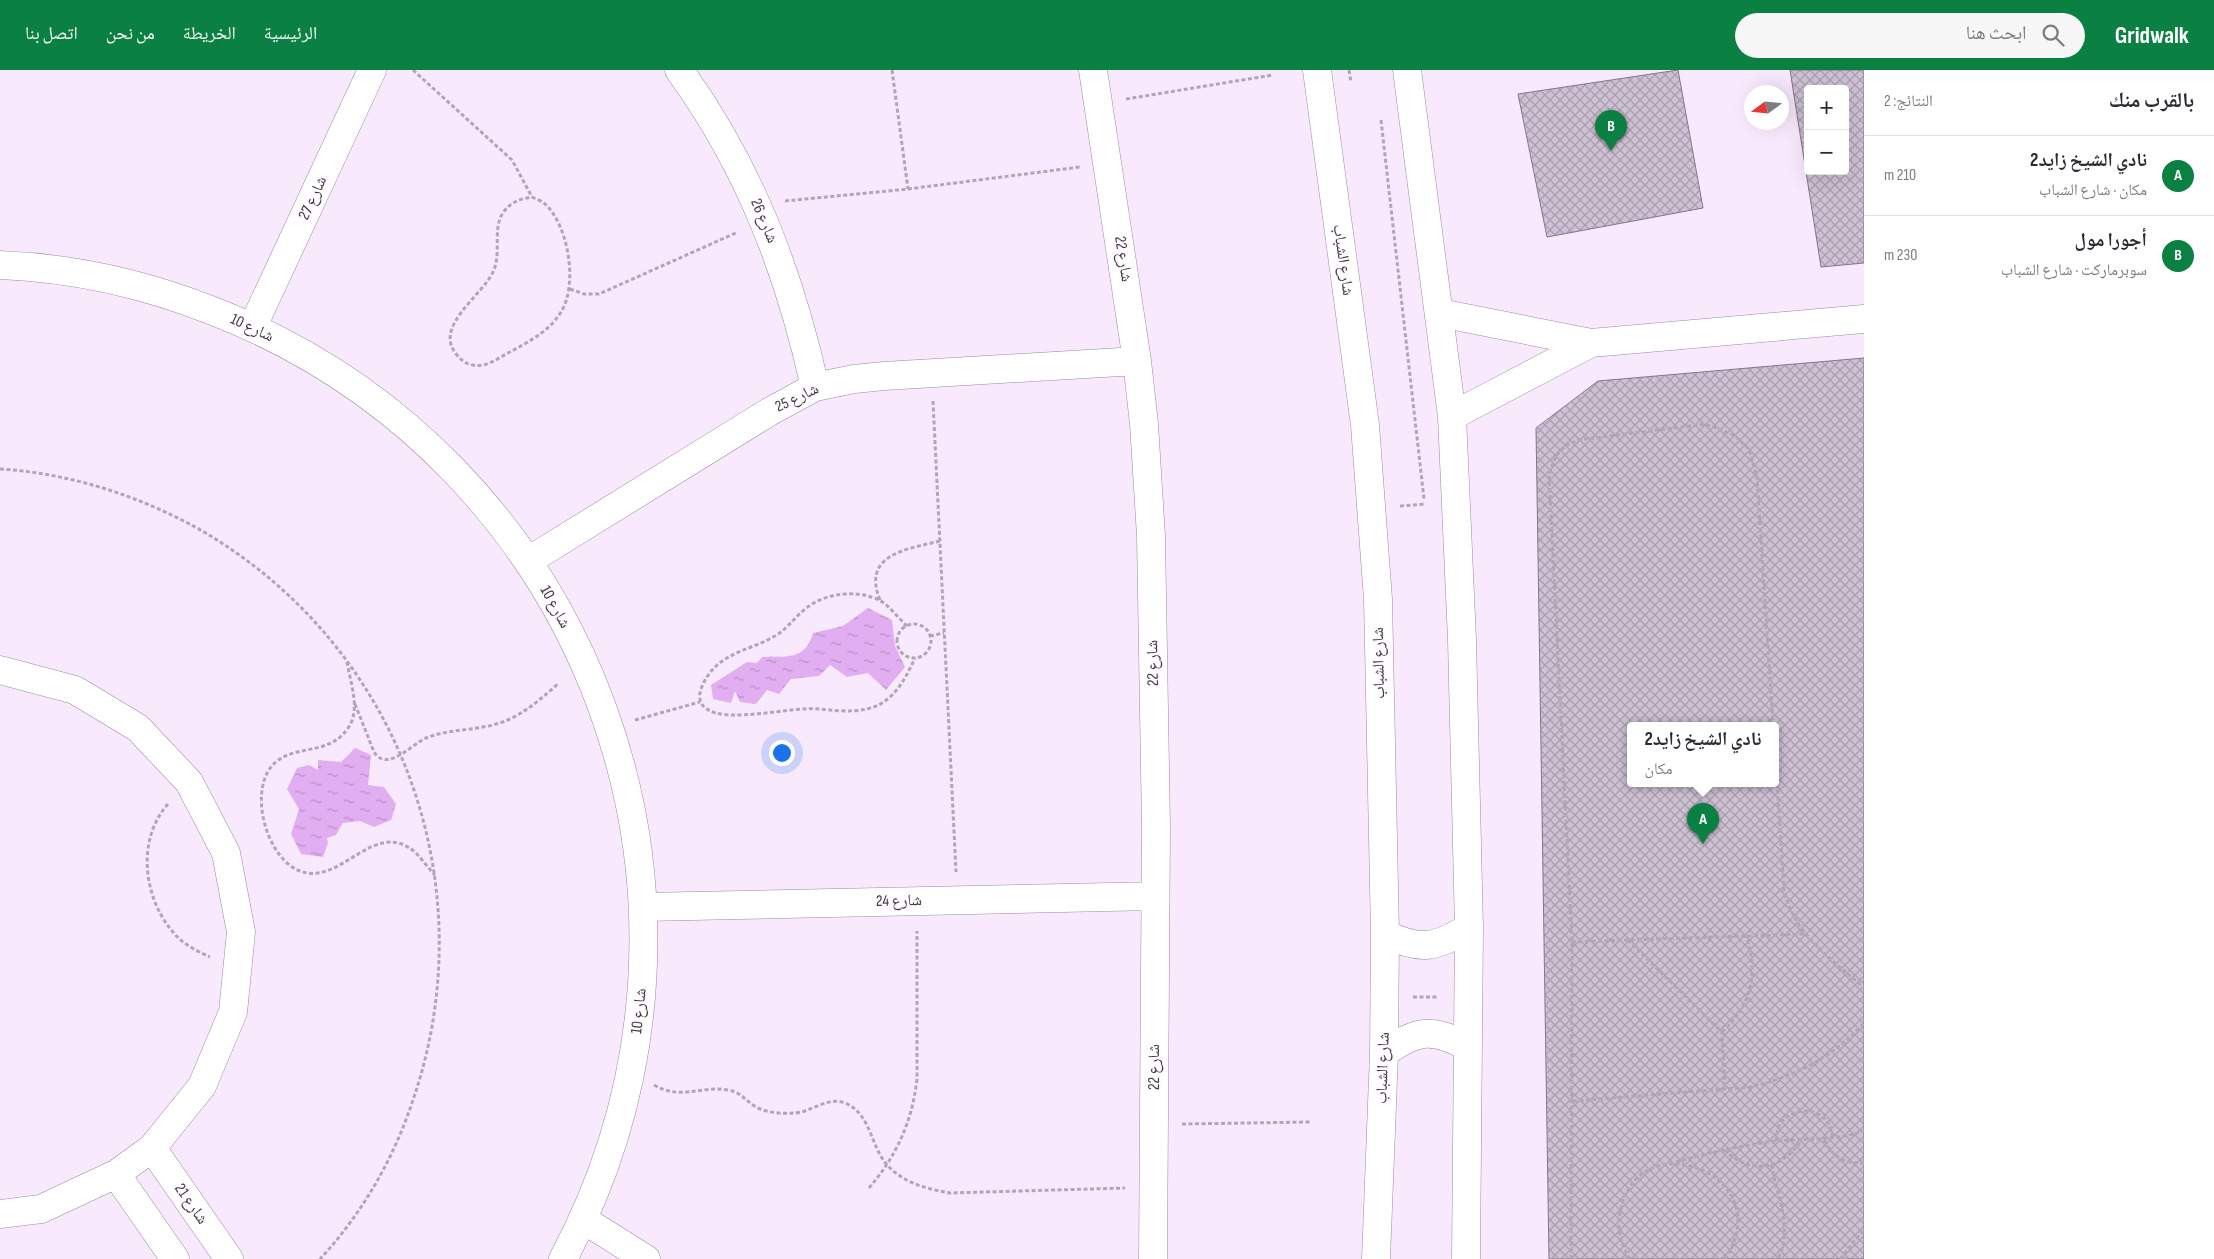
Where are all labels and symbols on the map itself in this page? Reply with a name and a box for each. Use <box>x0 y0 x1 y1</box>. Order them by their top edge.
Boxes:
north arrow <box>1744 85 1789 130</box>
pin: B <box>1595 110 1627 151</box>
street label: شارع 27 <box>295 173 331 223</box>
street label: شارع 26 <box>746 196 782 246</box>
street label: شارع الشباب <box>1329 223 1357 297</box>
street label: شارع 22 <box>1110 235 1136 283</box>
street label: شارع 10 <box>227 310 277 346</box>
street label: شارع 25 <box>772 379 822 417</box>
street label: شارع 10 <box>536 582 574 632</box>
street label: شارع الشباب <box>1369 627 1389 699</box>
street label: شارع 22 <box>1143 640 1163 686</box>
your location <box>769 740 795 766</box>
pin: A <box>1687 803 1719 844</box>
street label: شارع 24 <box>876 891 922 911</box>
street label: شارع 10 <box>627 987 651 1035</box>
street label: شارع الشباب <box>1372 1032 1394 1104</box>
street label: شارع 22 <box>1145 1044 1164 1090</box>
street label: شارع 21 <box>170 1180 212 1228</box>

